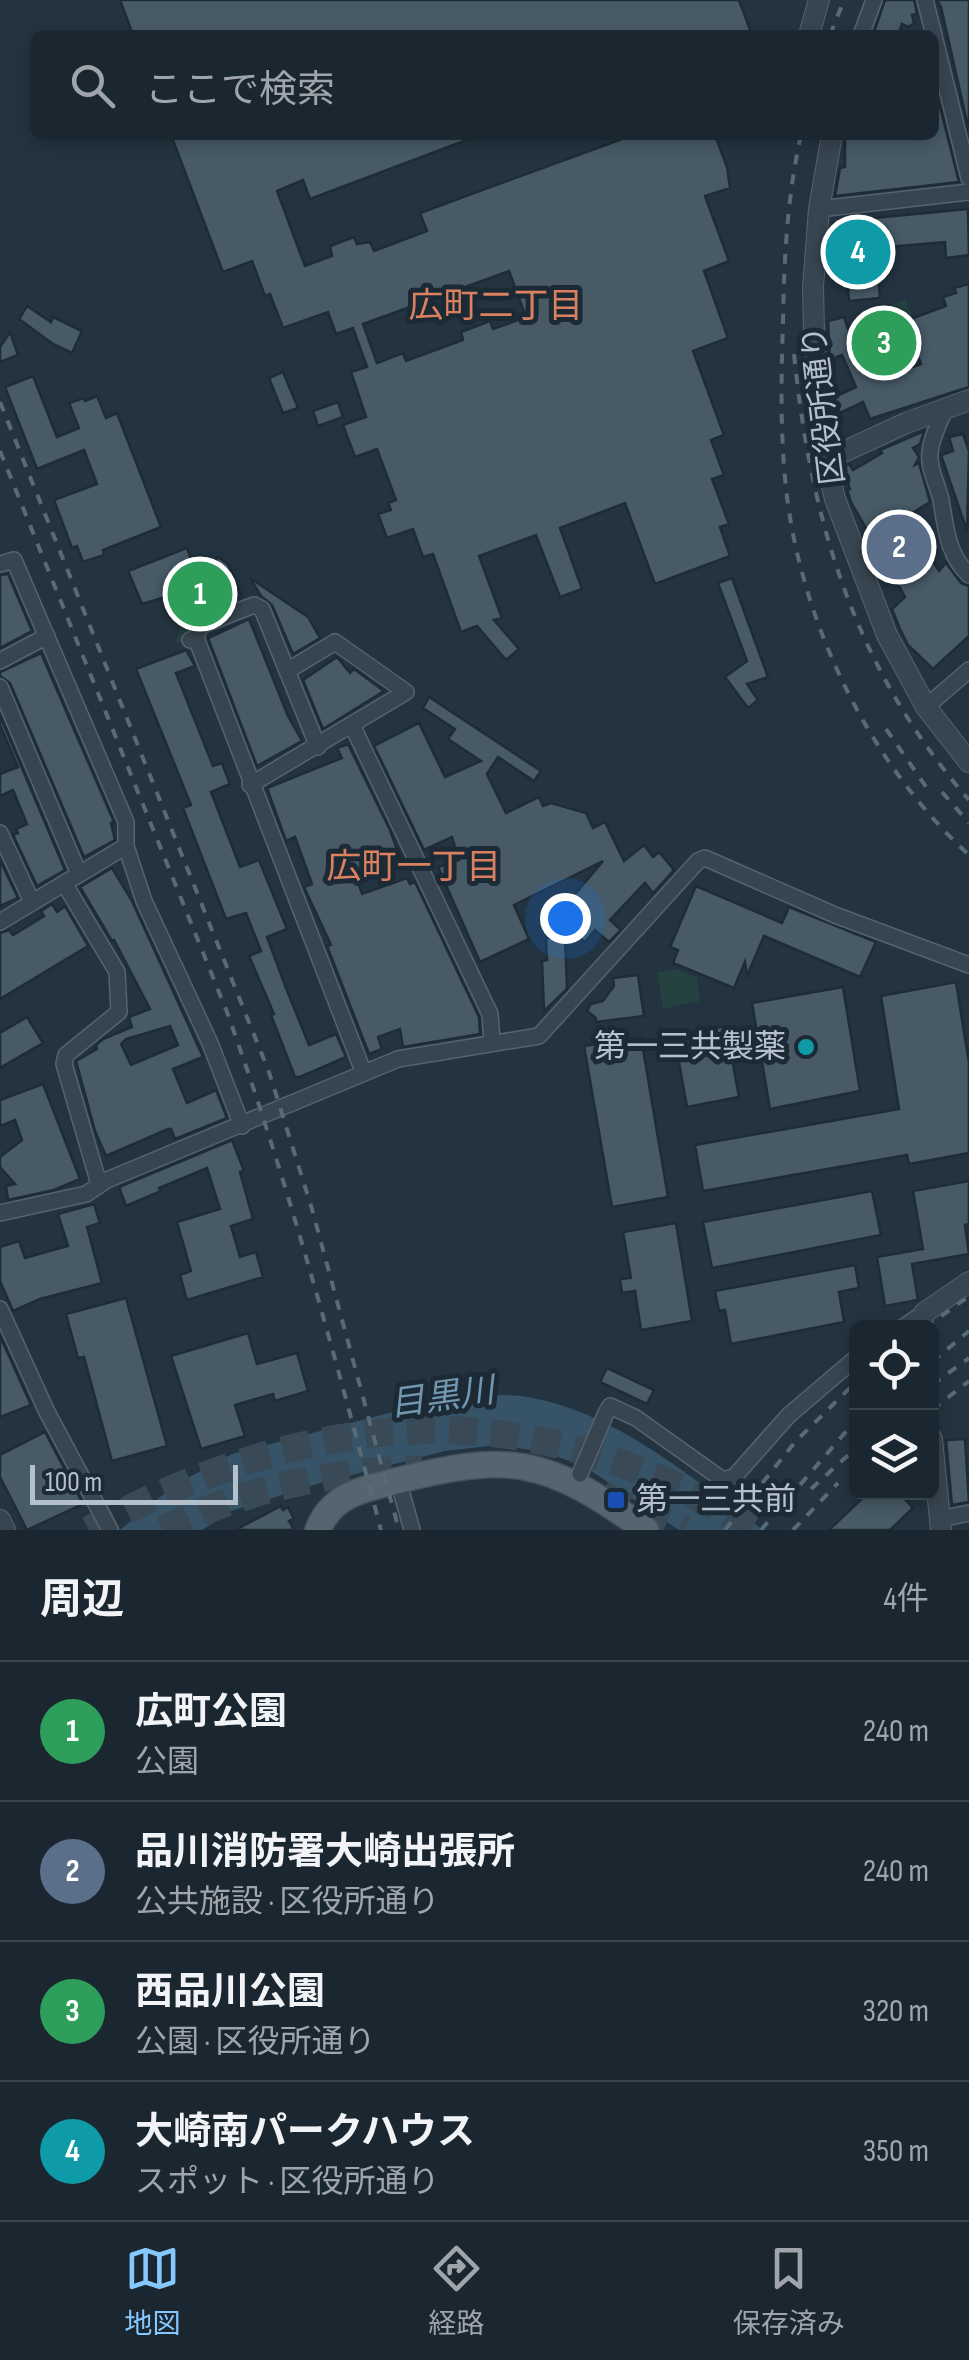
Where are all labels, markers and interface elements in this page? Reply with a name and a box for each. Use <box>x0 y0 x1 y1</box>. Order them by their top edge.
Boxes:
search box <box>30 30 939 140</box>
icon: search <box>65 58 120 113</box>
text: ここで検索 <box>145 68 335 113</box>
pin: 4 <box>826 214 890 290</box>
district label: 広町二丁目 <box>408 285 584 328</box>
pin: 3 <box>852 306 916 380</box>
street label: 区役所通り <box>795 323 853 487</box>
pin: 2 <box>866 510 932 584</box>
pin: 1 <box>168 556 232 632</box>
district label: 広町一丁目 <box>326 846 502 889</box>
your location <box>540 893 591 944</box>
place label: 第一三共製薬 <box>594 1028 786 1067</box>
marker: 第一三共製薬 <box>795 1036 817 1058</box>
map controls <box>849 1320 939 1500</box>
button: locate <box>849 1320 939 1410</box>
water label: 目黒川 <box>387 1369 501 1427</box>
button: layers <box>849 1410 939 1500</box>
scale bar <box>30 1460 238 1504</box>
text: 100 m <box>45 1466 102 1499</box>
place label: 第一三共前 <box>636 1481 796 1520</box>
marker: 第一三共前 <box>605 1489 627 1511</box>
text: 周辺 <box>40 1575 124 1626</box>
text: 4件 <box>884 1580 929 1619</box>
text: 広町公園 <box>135 1690 287 1735</box>
text: 1 <box>66 1712 79 1751</box>
text: 240 m <box>863 1712 929 1751</box>
text: 公園 <box>135 1743 199 1782</box>
text: 品川消防署大崎出張所 <box>135 1830 515 1875</box>
text: 2 <box>65 1852 80 1891</box>
text: 240 m <box>863 1852 929 1891</box>
text: 公共施設 · 区役所通り <box>135 1883 440 1922</box>
text: 西品川公園 <box>135 1970 325 2015</box>
text: 3 <box>65 1992 80 2031</box>
text: 320 m <box>862 1992 929 2031</box>
text: 公園 · 区役所通り <box>135 2023 376 2062</box>
text: 大崎南パークハウス <box>135 2110 475 2155</box>
text: 4 <box>65 2132 80 2171</box>
text: 350 m <box>863 2132 929 2171</box>
text: スポット · 区役所通り <box>135 2163 440 2202</box>
tab: 地図 <box>124 2241 180 2341</box>
tab: 経路 <box>428 2241 485 2341</box>
tab: 保存済み <box>733 2241 845 2341</box>

